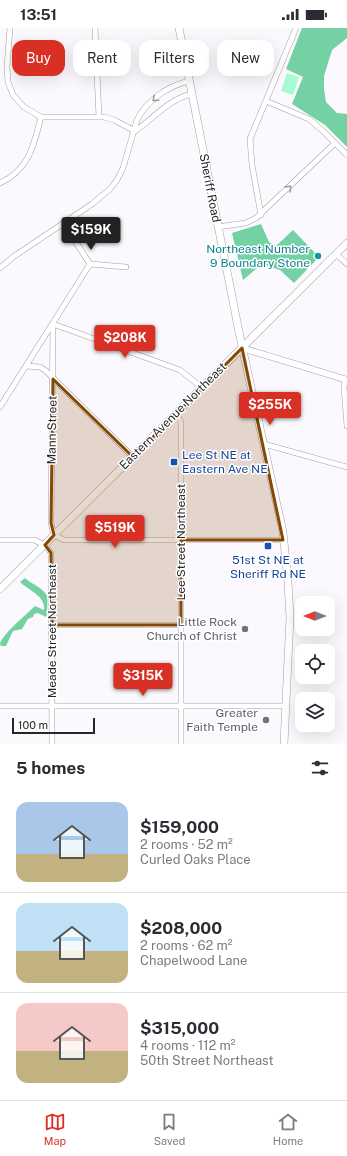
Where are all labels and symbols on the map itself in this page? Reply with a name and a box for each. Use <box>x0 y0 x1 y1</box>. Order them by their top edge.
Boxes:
one-way arrow <box>152 94 160 102</box>
street label: Sheriff Road <box>196 152 224 224</box>
one-way arrow <box>284 185 292 193</box>
pin: $159K <box>63 217 119 251</box>
place label: Northeast Number 9 Boundary Stone <box>206 242 310 270</box>
marker: Northeast Number 9 Boundary Stone <box>313 251 323 261</box>
pin: $208K <box>97 325 153 359</box>
street label: Eastern Avenue Northeast <box>117 359 230 472</box>
pin: $255K <box>242 392 298 426</box>
street label: Mann Street <box>44 395 60 465</box>
place label: Lee St NE at Eastern Ave NE <box>182 448 268 476</box>
marker: Lee St NE at Eastern Ave NE <box>169 457 179 467</box>
street label: Lee Street Northeast <box>174 483 188 600</box>
pin: $519K <box>87 515 143 549</box>
marker: 51st St NE at Sheriff Rd NE <box>263 541 273 551</box>
place label: 51st St NE at Sheriff Rd NE <box>230 553 306 581</box>
street label: Meade Street Northeast <box>45 563 59 698</box>
north arrow <box>295 596 335 636</box>
place label: Little Rock Church of Christ <box>146 615 237 643</box>
marker: Little Rock Church of Christ <box>240 624 250 634</box>
pin: $315K <box>115 663 171 697</box>
place label: Greater Faith Temple <box>186 706 258 734</box>
marker: Greater Faith Temple <box>261 715 271 725</box>
scale bar <box>12 716 95 735</box>

